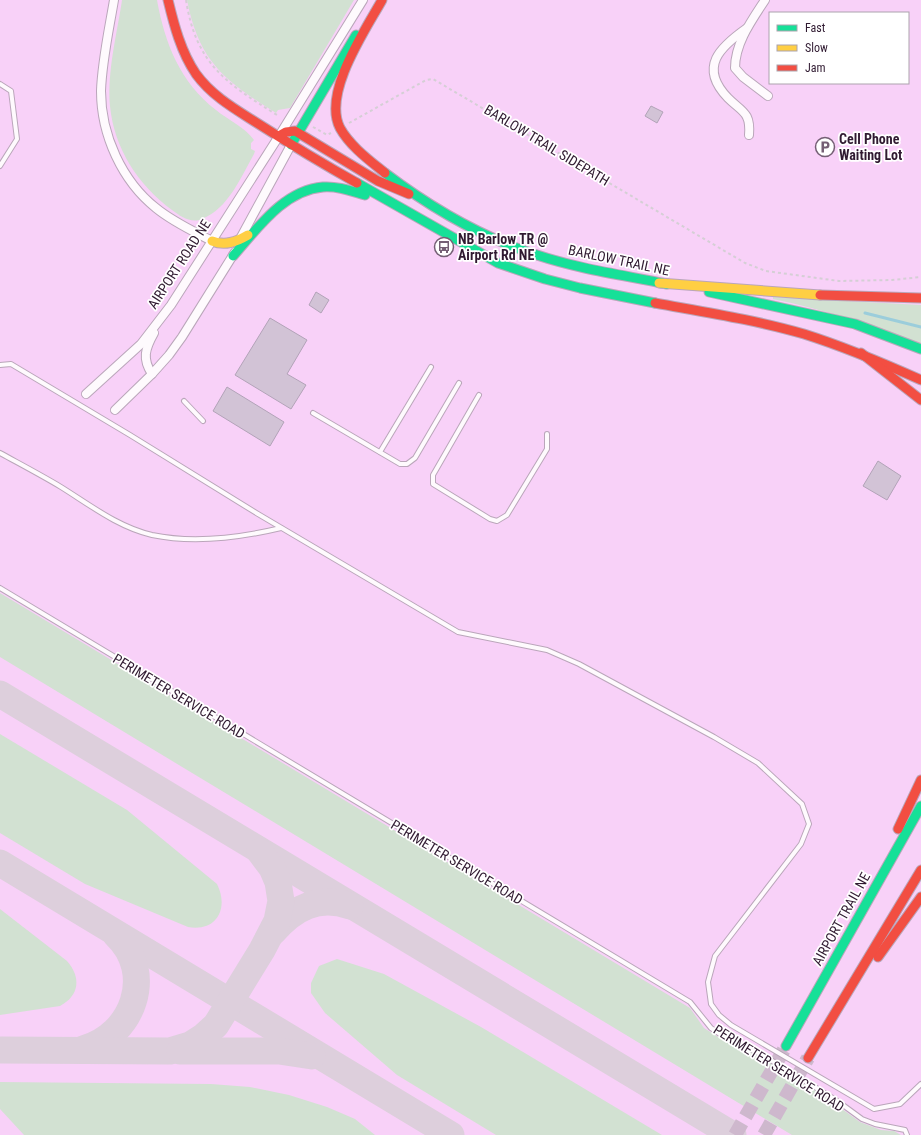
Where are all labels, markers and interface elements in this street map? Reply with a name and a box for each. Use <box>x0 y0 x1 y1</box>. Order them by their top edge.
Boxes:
legend <box>769 12 909 84</box>
text: Fast <box>805 21 826 35</box>
text: Slow <box>805 41 828 55</box>
text: Jam <box>805 61 826 75</box>
street label: BARLOW TRAIL SIDEPATH <box>481 101 613 189</box>
place label: Cell Phone Waiting Lot <box>839 131 902 163</box>
parking icon: Cell Phone Waiting Lot <box>814 136 836 158</box>
street label: AIRPORT ROAD NE <box>144 216 214 312</box>
place label: NB Barlow TR @ Airport Rd NE <box>458 231 548 263</box>
bus stop icon: NB Barlow TR @ Airport Rd NE <box>433 236 455 258</box>
street label: BARLOW TRAIL NE <box>567 241 671 279</box>
street label: PERIMETER SERVICE ROAD <box>110 650 248 742</box>
street label: PERIMETER SERVICE ROAD <box>388 816 526 908</box>
street label: AIRPORT TRAIL NE <box>809 870 873 968</box>
street label: PERIMETER SERVICE ROAD <box>711 1021 847 1115</box>

